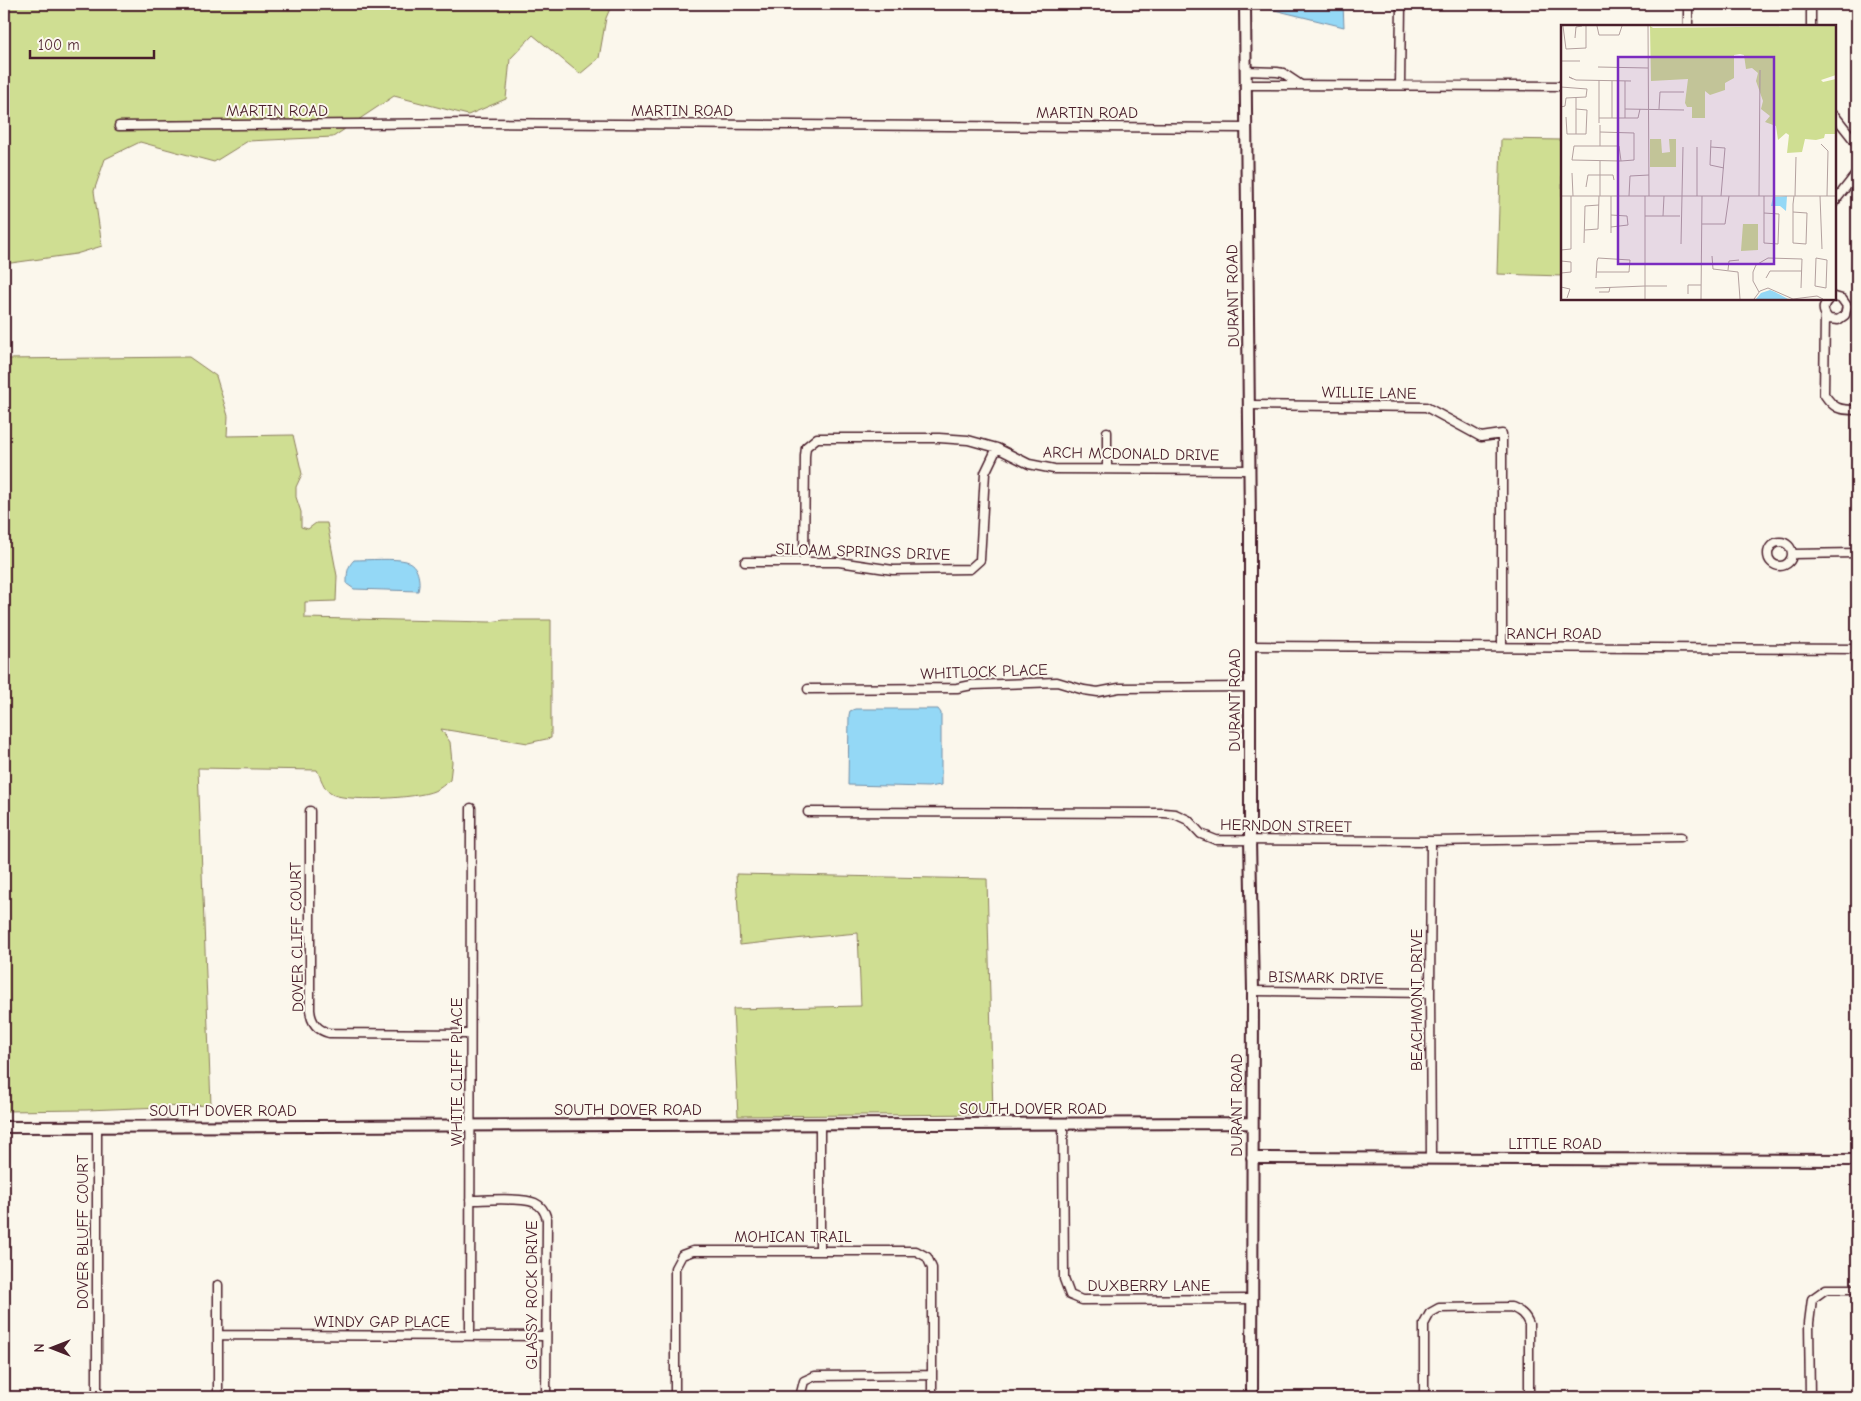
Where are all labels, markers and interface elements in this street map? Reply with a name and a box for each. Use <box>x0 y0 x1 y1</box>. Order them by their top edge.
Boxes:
inset map <box>1561 25 1836 300</box>
scale bar <box>30 28 154 60</box>
text: 100 m <box>38 36 80 54</box>
street label: MARTIN ROAD <box>226 102 328 120</box>
street label: MARTIN ROAD <box>631 102 733 120</box>
street label: MARTIN ROAD <box>1036 104 1138 122</box>
street label: DURANT ROAD <box>1223 244 1243 348</box>
street label: WILLIE LANE <box>1321 383 1417 403</box>
street label: ARCH MCDONALD DRIVE <box>1043 443 1220 465</box>
street label: SILOAM SPRINGS DRIVE <box>775 540 951 564</box>
street label: RANCH ROAD <box>1506 625 1602 643</box>
street label: DURANT ROAD <box>1226 648 1244 752</box>
street label: WHITLOCK PLACE <box>920 661 1048 683</box>
street label: HERNDON STREET <box>1220 816 1353 836</box>
street label: DOVER CLIFF COURT <box>287 861 307 1012</box>
street label: BEACHMONT DRIVE <box>1408 929 1426 1071</box>
street label: BISMARK DRIVE <box>1268 968 1384 988</box>
street label: WHITE CLIFF PLACE <box>448 997 466 1146</box>
street label: DURANT ROAD <box>1228 1053 1246 1157</box>
street label: SOUTH DOVER ROAD <box>959 1100 1107 1118</box>
street label: SOUTH DOVER ROAD <box>554 1101 702 1119</box>
street label: SOUTH DOVER ROAD <box>149 1102 297 1120</box>
street label: LITTLE ROAD <box>1508 1135 1602 1153</box>
street label: DOVER BLUFF COURT <box>74 1154 92 1309</box>
street label: GLASSY ROCK DRIVE <box>523 1220 541 1370</box>
street label: MOHICAN TRAIL <box>734 1228 852 1246</box>
street label: DUXBERRY LANE <box>1087 1277 1211 1295</box>
street label: WINDY GAP PLACE <box>314 1313 450 1331</box>
north arrow <box>28 1324 78 1374</box>
text: N <box>31 1343 48 1353</box>

